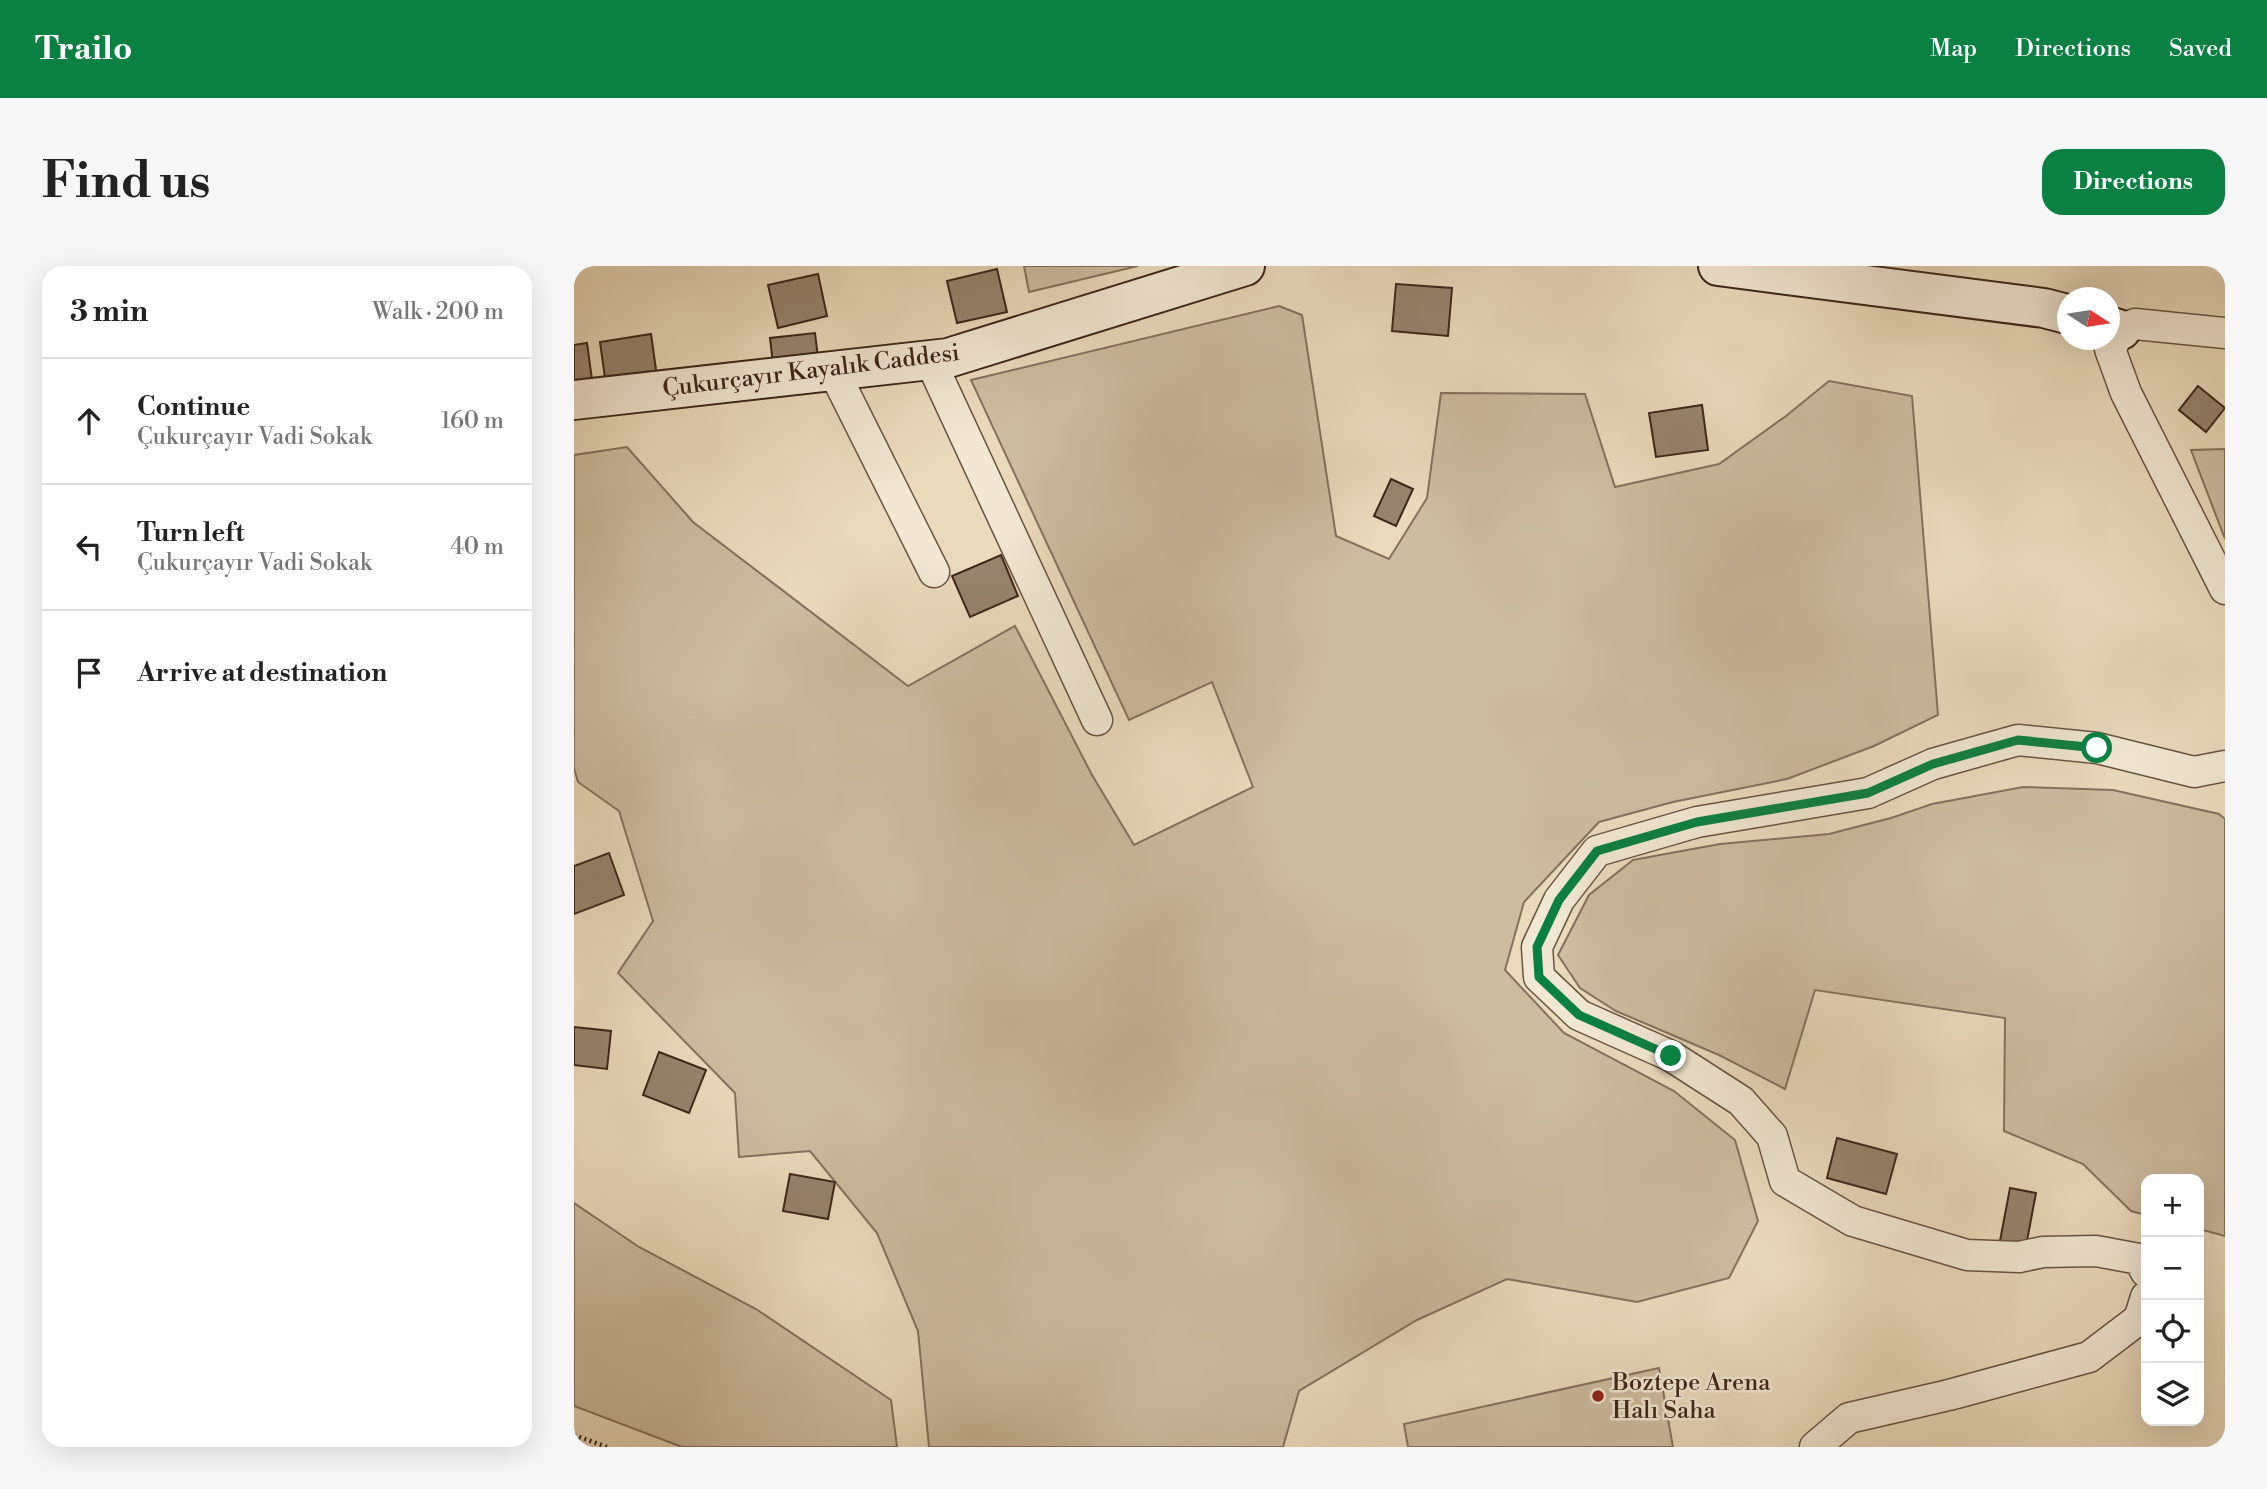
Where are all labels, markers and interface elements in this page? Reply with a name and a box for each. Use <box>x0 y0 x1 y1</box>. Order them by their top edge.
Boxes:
text: Trailo <box>35 29 132 70</box>
text: Map <box>1930 34 1977 64</box>
text: Directions <box>2015 34 2131 64</box>
text: Saved <box>2169 34 2232 64</box>
button: Directions <box>2042 149 2225 215</box>
text: Find us <box>42 152 211 213</box>
north arrow <box>2057 287 2120 350</box>
text: 3 min <box>70 293 148 331</box>
text: Walk · 200 m <box>372 298 504 326</box>
street label: Çukurçayır Kayalık Caddesi <box>661 338 962 404</box>
text: Continue <box>137 391 250 423</box>
icon: ahead <box>70 402 108 440</box>
text: 160 m <box>441 407 504 435</box>
text: Çukurçayır Vadi Sokak <box>137 423 372 451</box>
text: Turn left <box>137 517 245 549</box>
icon: left <box>70 528 108 566</box>
text: 40 m <box>450 533 504 561</box>
text: Çukurçayır Vadi Sokak <box>137 549 372 577</box>
icon: arrive <box>70 654 108 692</box>
text: Arrive at destination <box>137 657 387 689</box>
route start <box>2081 732 2112 763</box>
route end <box>1655 1040 1686 1071</box>
map controls <box>2141 1174 2204 1426</box>
button: + <box>2141 1174 2204 1237</box>
button: − <box>2141 1237 2204 1300</box>
button: locate <box>2141 1300 2204 1363</box>
button: layers <box>2141 1363 2204 1426</box>
place label: Boztepe Arena Halı Saha <box>1611 1368 1771 1426</box>
marker: Boztepe Arena Halı Saha <box>1590 1388 1606 1404</box>

